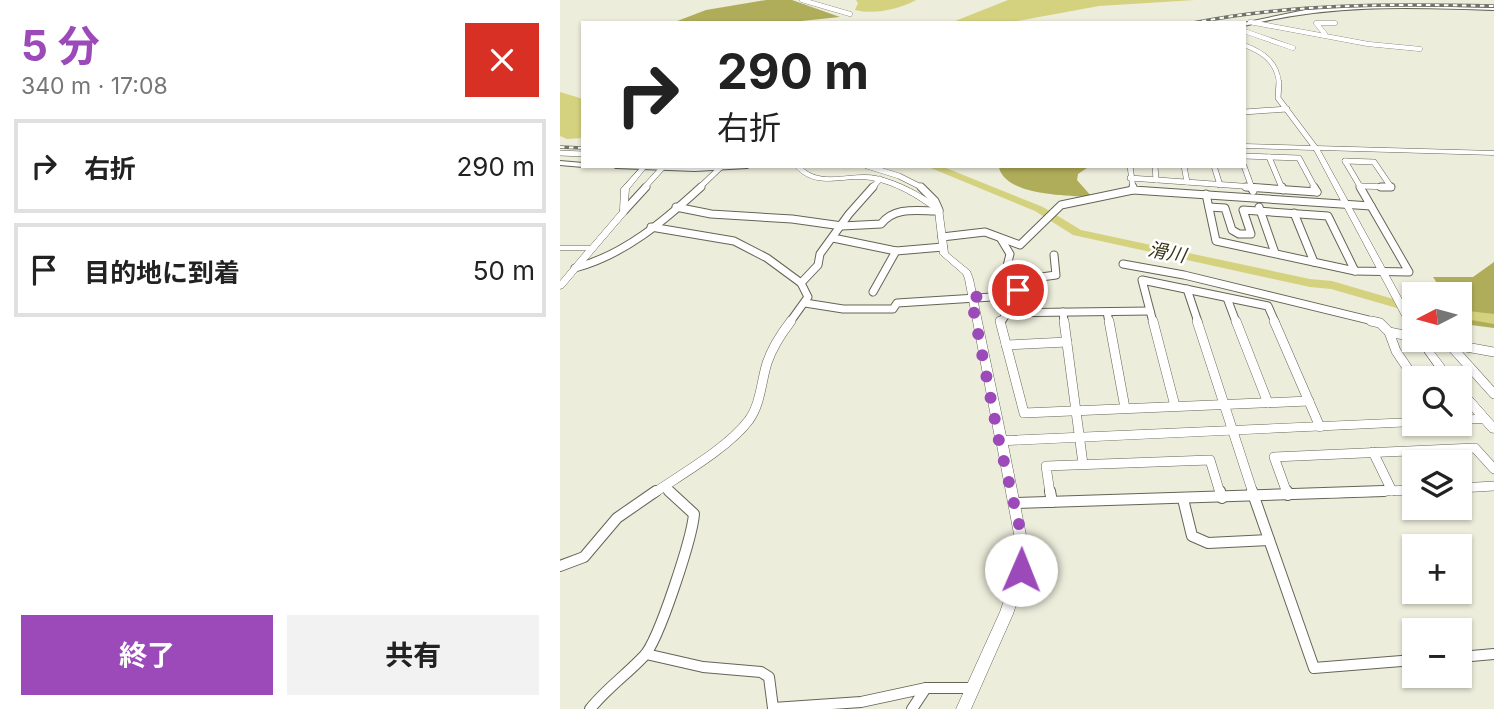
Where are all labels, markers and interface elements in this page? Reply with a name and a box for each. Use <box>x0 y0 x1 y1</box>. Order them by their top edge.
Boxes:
text: 5 分 <box>21 20 100 71</box>
button: close <box>465 23 539 97</box>
text: 290 m <box>717 42 869 101</box>
icon: right <box>602 49 693 140</box>
text: 340 m · 17:08 <box>21 72 168 100</box>
text: 右折 <box>717 108 781 147</box>
icon: right <box>25 147 63 185</box>
text: 290 m <box>457 151 535 182</box>
text: 右折 <box>84 153 136 184</box>
water label: 滑川 <box>1146 238 1190 268</box>
icon: arrive <box>25 251 63 289</box>
text: 50 m <box>473 255 535 286</box>
text: 目的地に到着 <box>84 257 240 288</box>
pin <box>988 260 1048 320</box>
icon: arrive <box>999 271 1037 309</box>
north arrow <box>1402 282 1472 352</box>
map controls <box>1402 282 1472 688</box>
button: search <box>1402 366 1472 436</box>
button: layers <box>1402 450 1472 520</box>
position arrow <box>984 533 1058 607</box>
button: + <box>1402 534 1472 604</box>
button: 終了 <box>21 615 273 695</box>
button: 共有 <box>287 615 539 695</box>
button: − <box>1402 618 1472 688</box>

